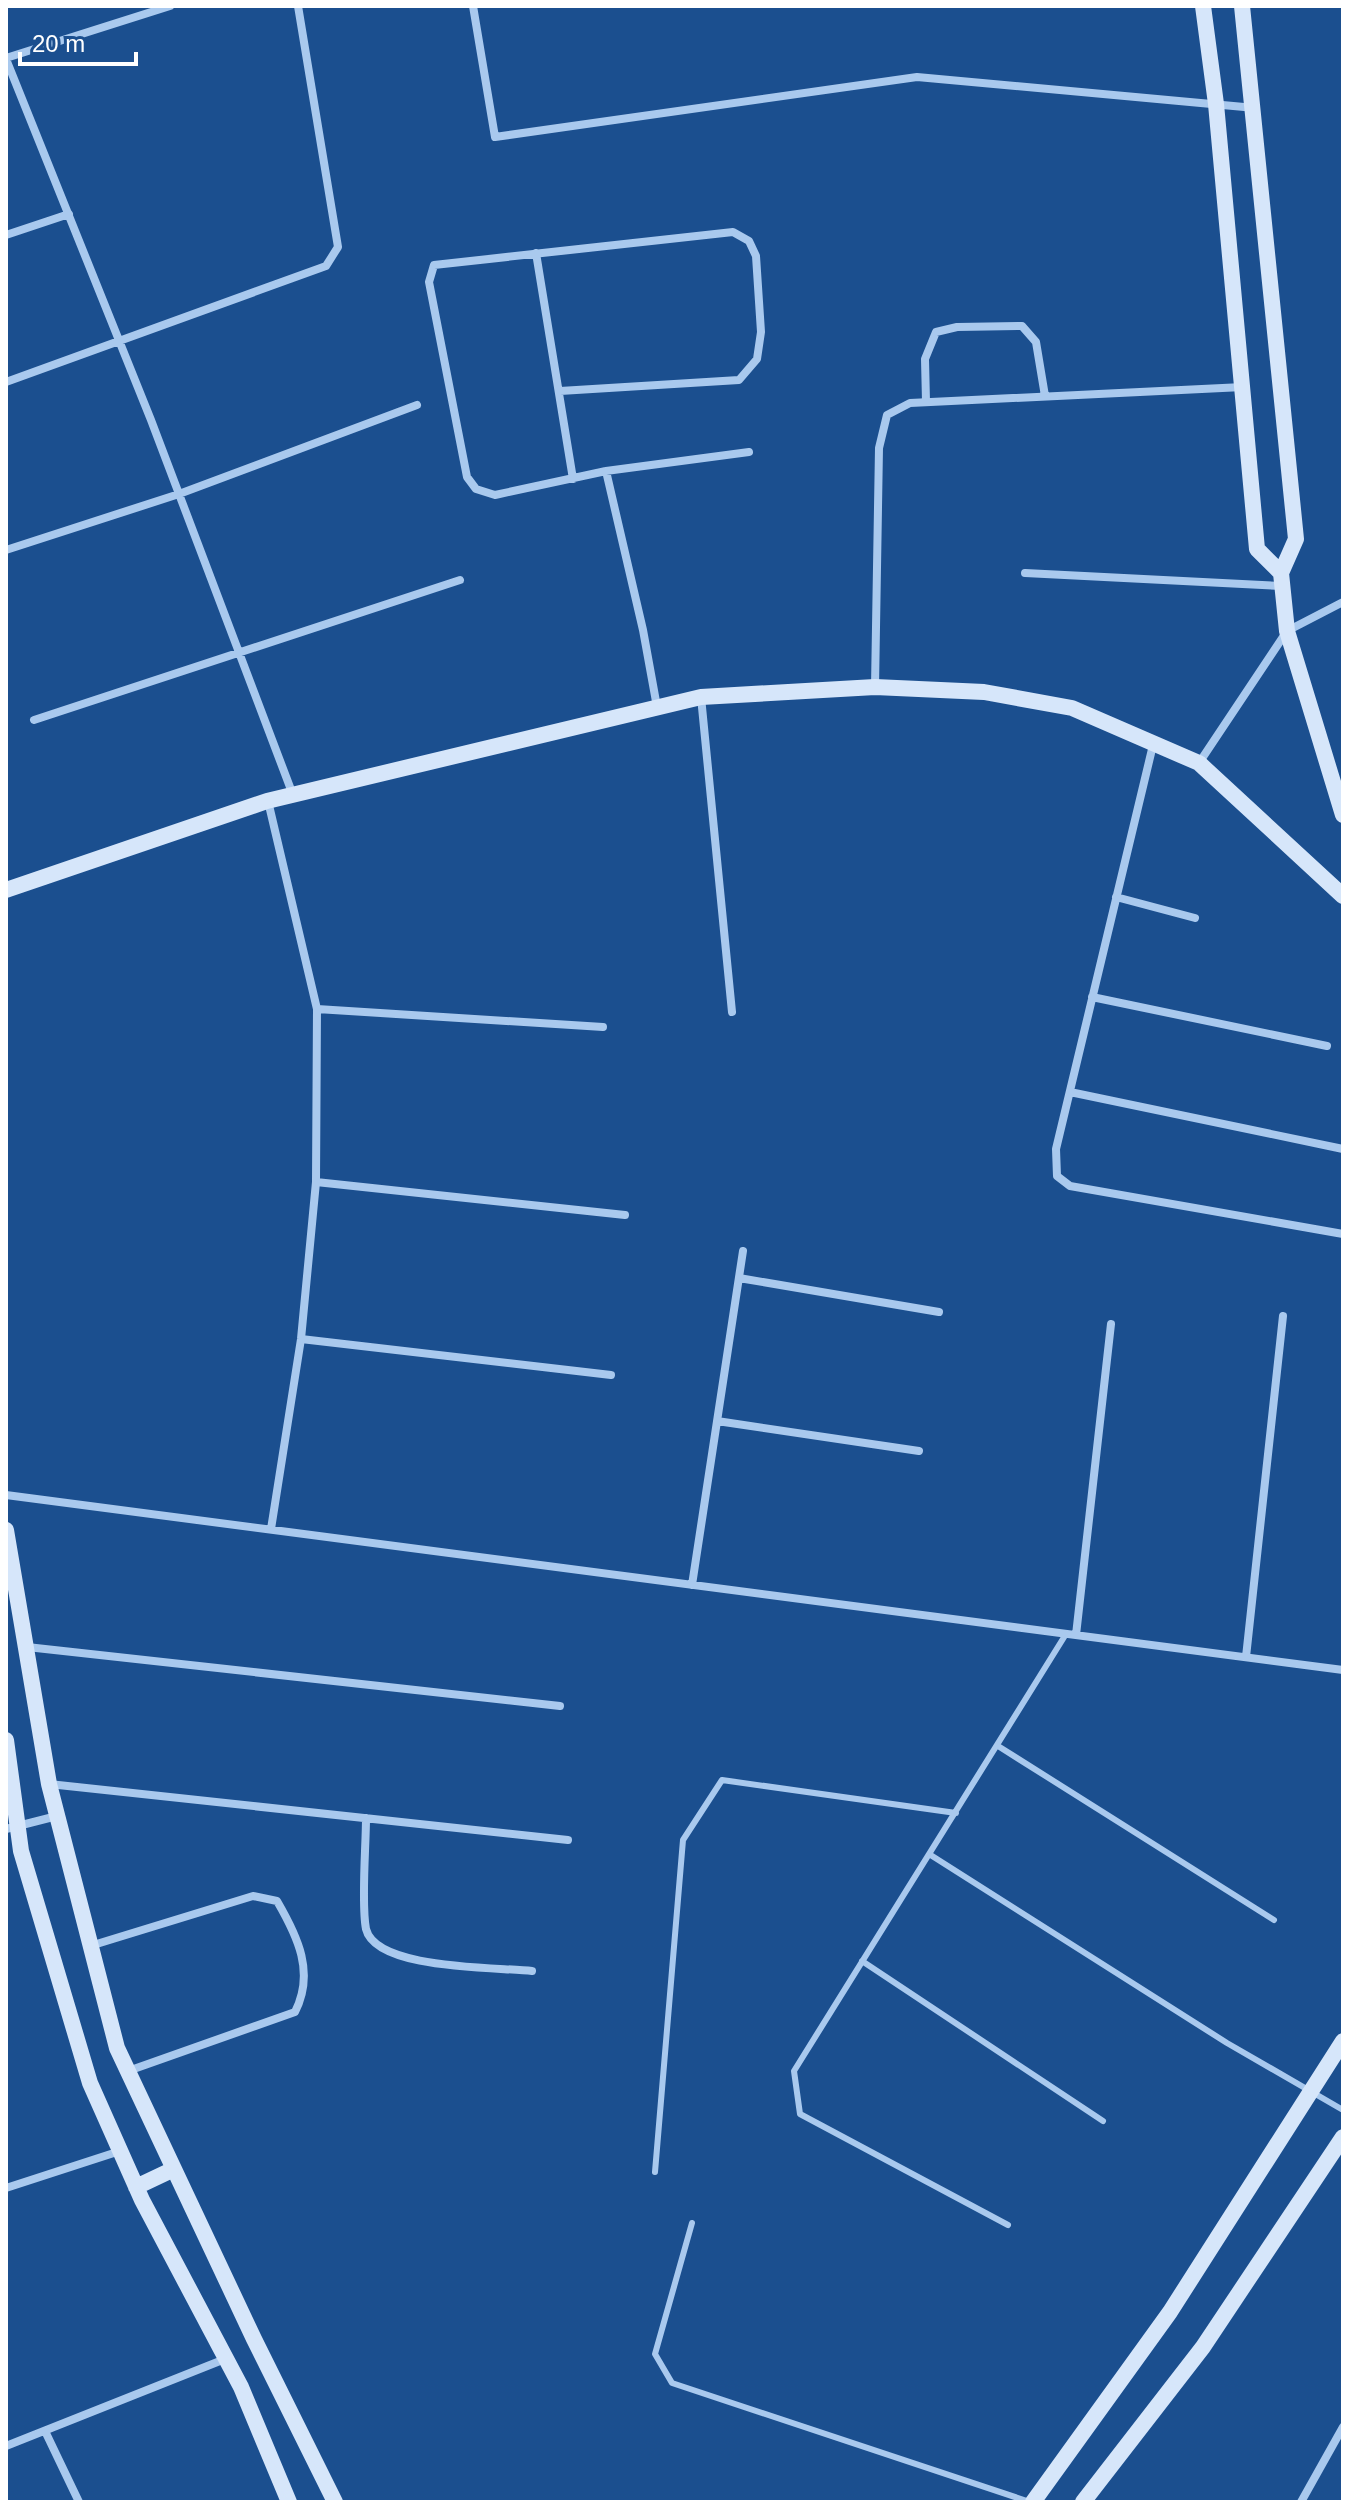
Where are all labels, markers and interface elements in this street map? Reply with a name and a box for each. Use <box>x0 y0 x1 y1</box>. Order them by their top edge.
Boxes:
scale bar <box>20 16 136 66</box>
text: 20 m <box>32 30 85 57</box>

